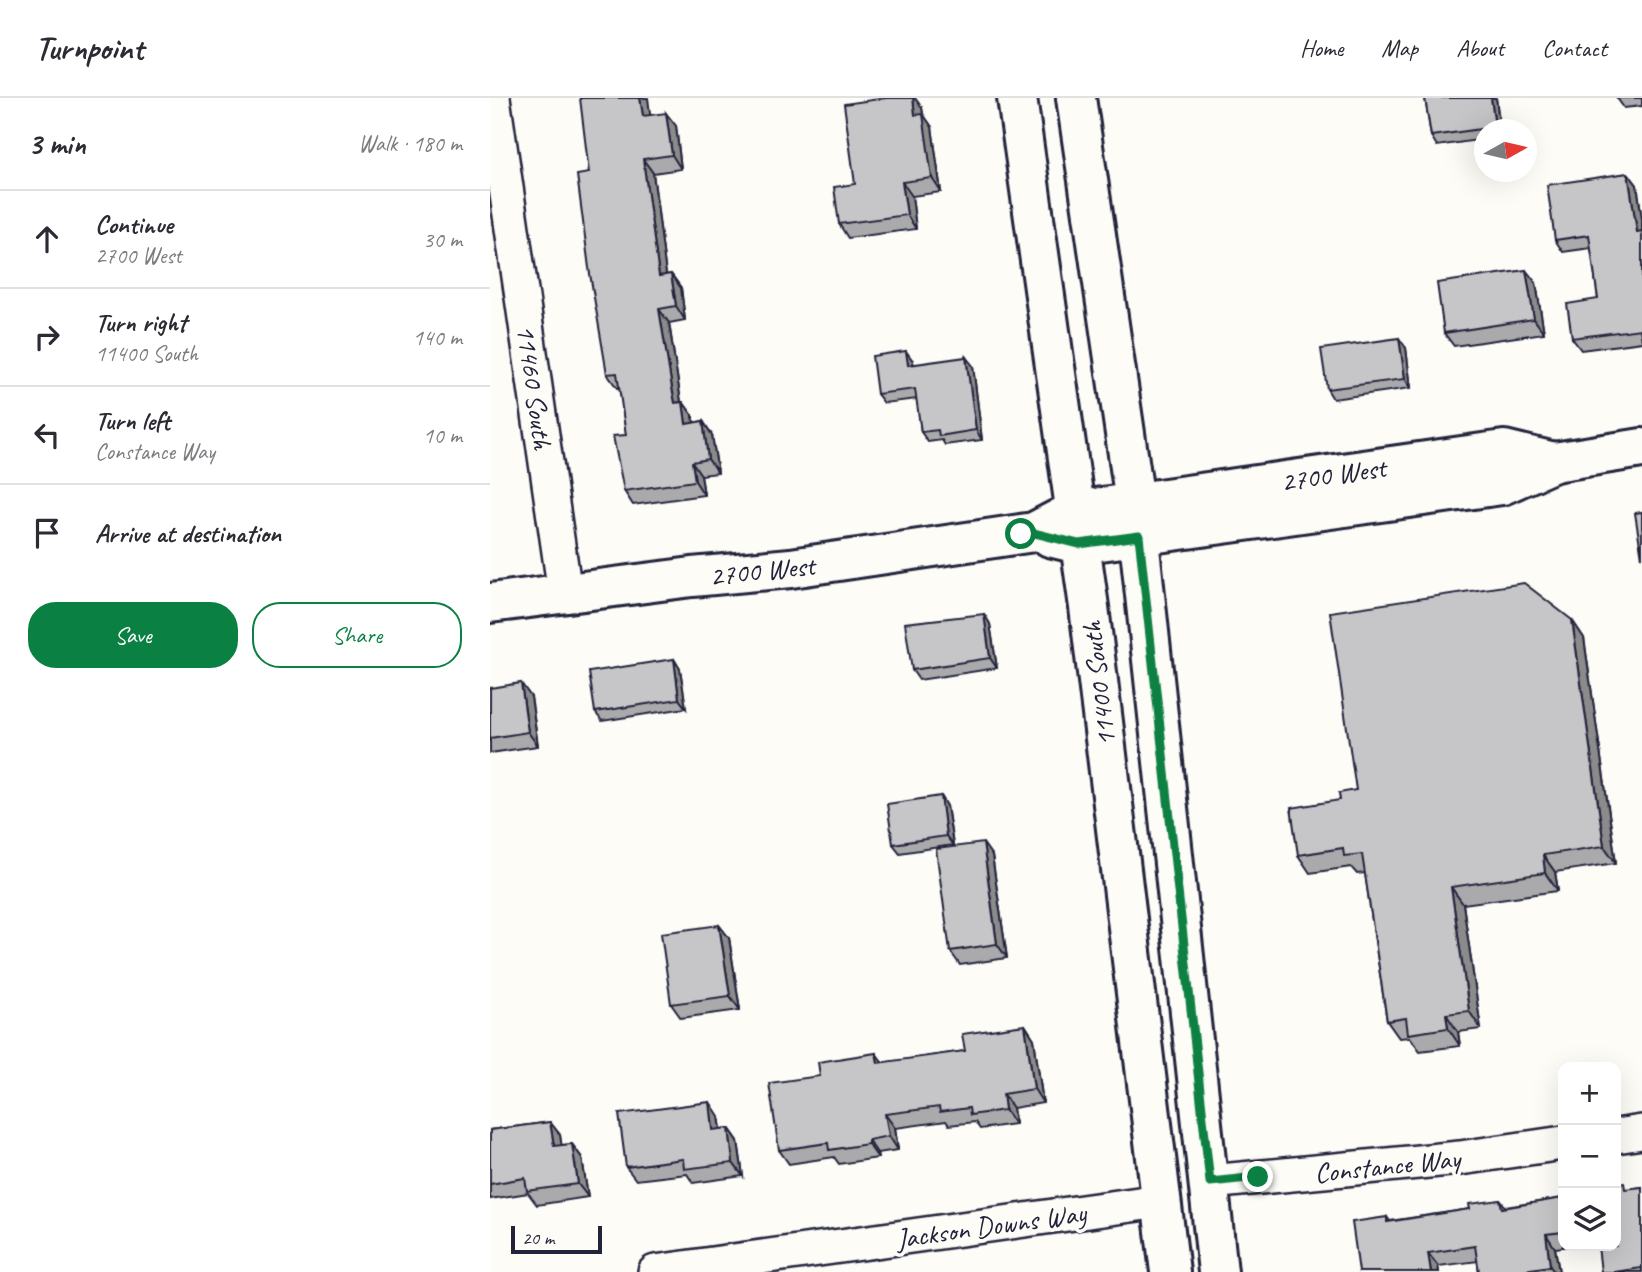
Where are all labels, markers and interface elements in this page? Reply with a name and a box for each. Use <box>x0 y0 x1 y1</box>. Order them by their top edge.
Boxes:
text: Turnpoint <box>35 27 143 69</box>
text: Home <box>1300 33 1343 63</box>
text: Map <box>1381 33 1418 63</box>
text: About <box>1456 33 1504 63</box>
text: Contact <box>1542 33 1607 63</box>
north arrow <box>1474 119 1537 182</box>
text: 3 min <box>28 125 85 163</box>
text: Walk · 180 m <box>358 129 462 158</box>
text: Continue <box>95 208 173 241</box>
icon: ahead <box>28 220 66 258</box>
text: 30 m <box>423 225 462 254</box>
text: 2700 West <box>95 241 182 270</box>
text: Turn right <box>95 306 186 339</box>
icon: right <box>28 318 66 356</box>
text: 140 m <box>413 323 462 352</box>
street label: 11460 South <box>508 323 561 453</box>
text: 11400 South <box>95 339 198 368</box>
text: Turn left <box>95 404 170 437</box>
icon: left <box>28 416 66 454</box>
text: 10 m <box>423 421 462 450</box>
text: Constance Way <box>95 437 215 466</box>
street label: 2700 West <box>1278 449 1390 499</box>
icon: arrive <box>28 514 66 552</box>
text: Arrive at destination <box>95 517 281 550</box>
route start <box>1005 518 1036 549</box>
street label: 2700 West <box>708 547 819 593</box>
button: Save <box>28 602 238 668</box>
button: Share <box>252 602 462 668</box>
street label: 11400 South <box>1073 618 1124 748</box>
map controls <box>1558 1062 1621 1251</box>
button: + <box>1558 1062 1621 1125</box>
button: − <box>1558 1125 1621 1188</box>
street label: Constance Way <box>1313 1140 1464 1191</box>
route end <box>1242 1161 1273 1192</box>
button: layers <box>1558 1188 1621 1251</box>
street label: Jackson Downs Way <box>892 1195 1090 1256</box>
scale bar <box>511 1223 602 1255</box>
text: 20 m <box>522 1226 554 1250</box>

